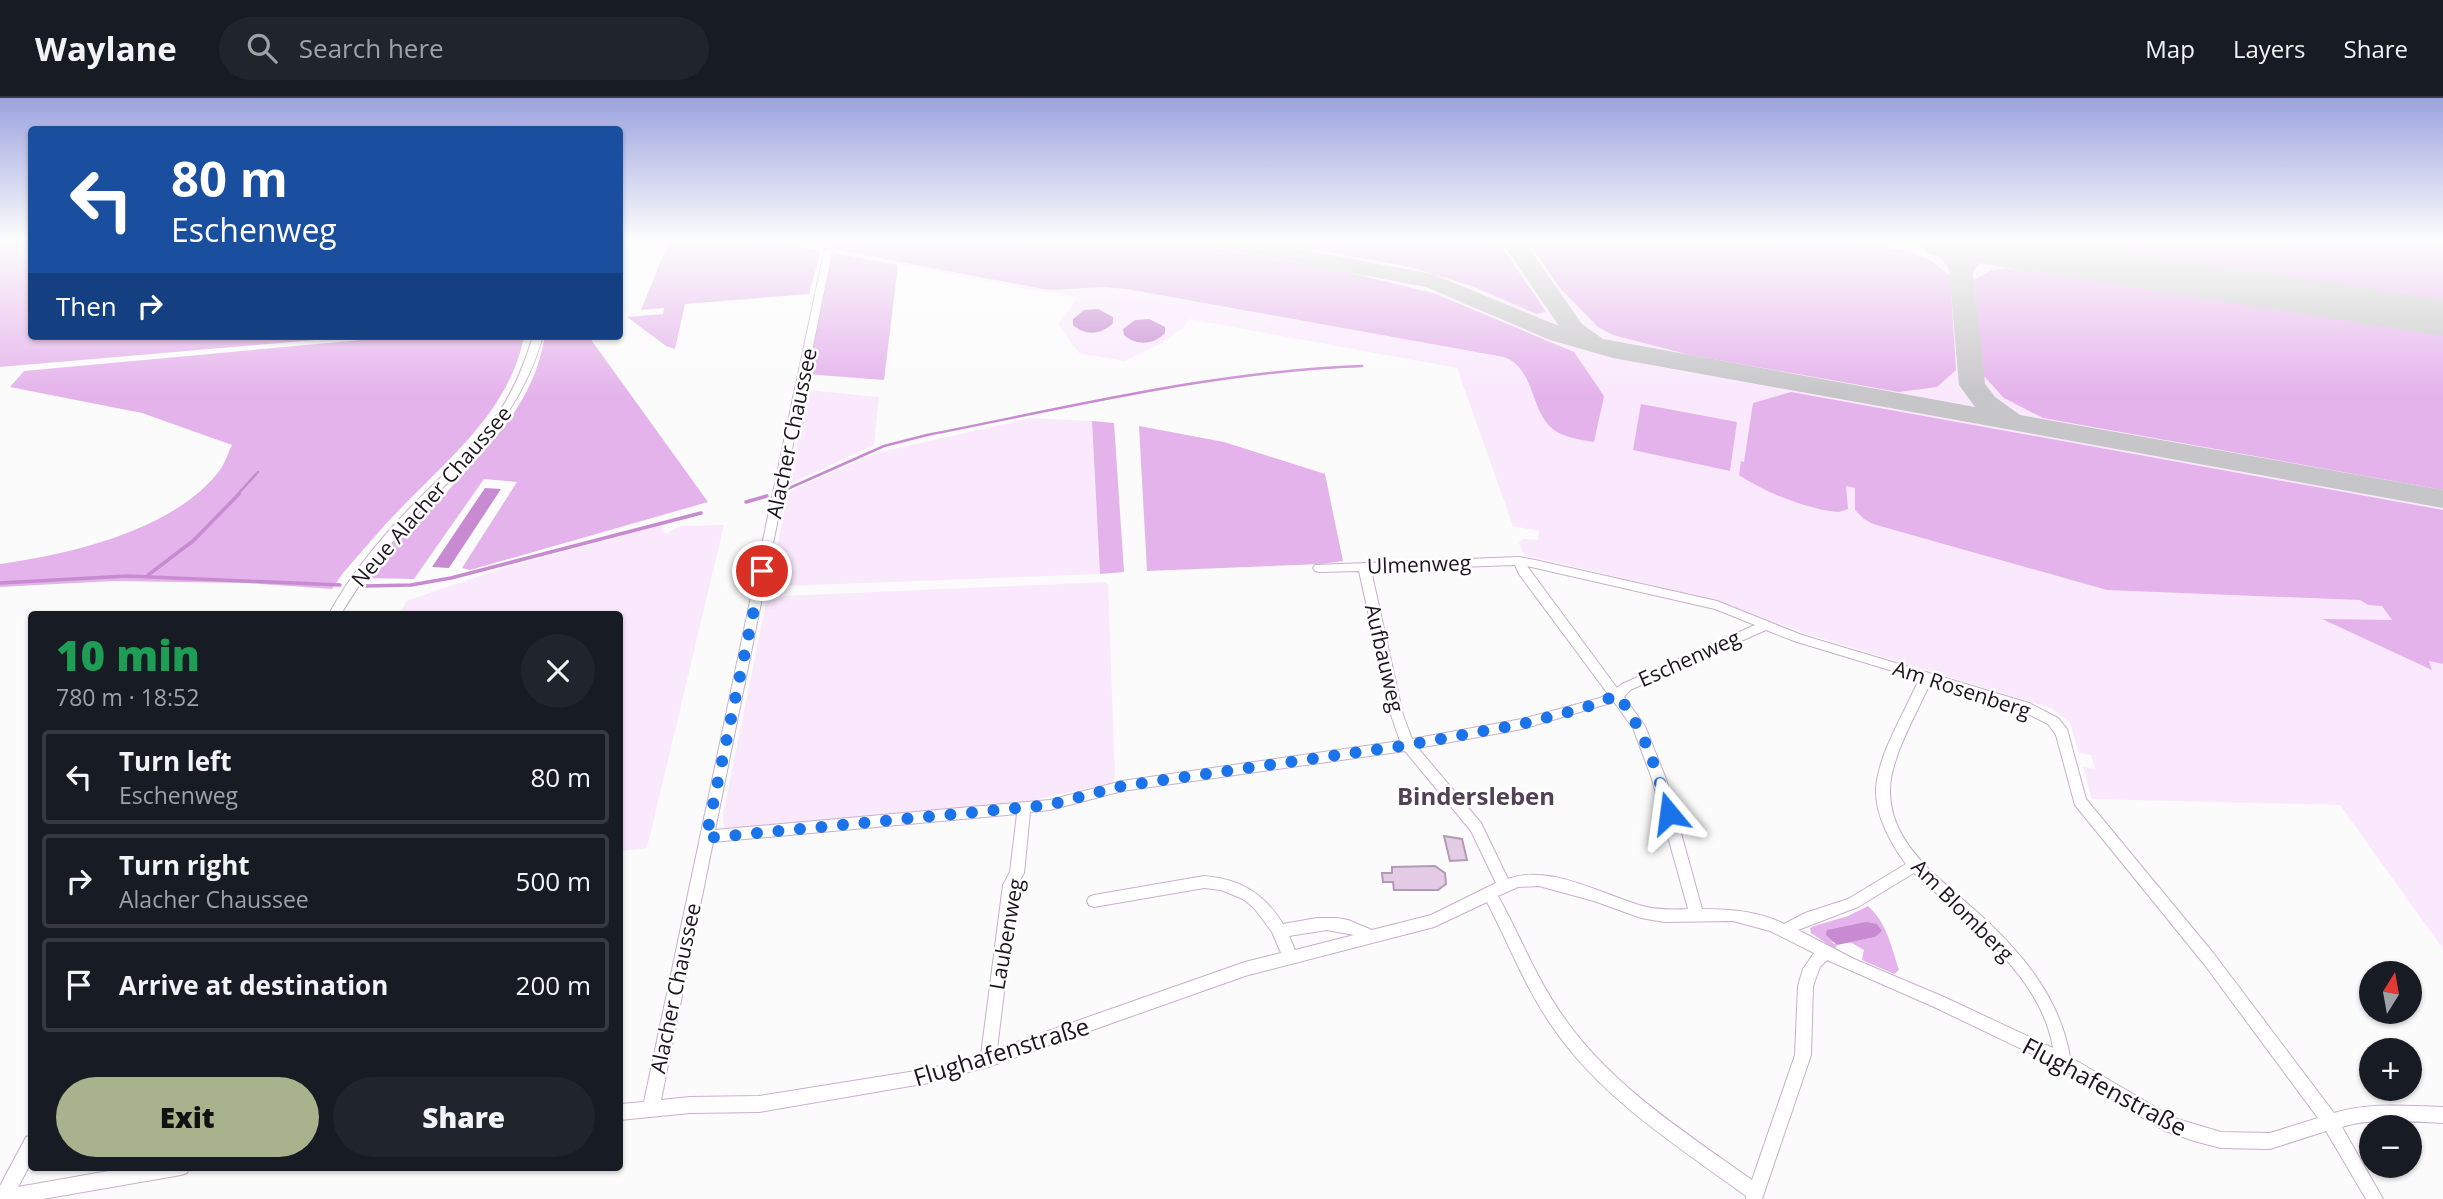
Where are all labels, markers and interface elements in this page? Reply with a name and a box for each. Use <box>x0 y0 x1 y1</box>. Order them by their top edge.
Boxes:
search box <box>219 17 709 80</box>
text: Waylane <box>35 26 177 71</box>
icon: search <box>243 29 281 67</box>
text: Search here <box>299 30 444 66</box>
text: Map <box>2145 32 2195 65</box>
text: Layers <box>2233 32 2306 65</box>
text: Share <box>2344 32 2408 65</box>
text: 80 m <box>171 145 288 211</box>
icon: left <box>56 154 147 245</box>
text: Eschenweg <box>171 208 337 251</box>
icon: right <box>131 287 169 325</box>
text: Then <box>56 288 117 324</box>
street label: Alacher Chaussee <box>759 345 823 521</box>
street label: Neue Alacher Chaussee <box>345 400 517 592</box>
pin <box>732 541 792 601</box>
street label: Ulmenweg <box>1366 548 1472 580</box>
icon: arrive <box>743 552 781 590</box>
street label: Aufbauweg <box>1359 601 1411 715</box>
street label: Eschenweg <box>1634 623 1744 693</box>
text: 10 min <box>56 626 200 683</box>
button: close <box>521 634 595 708</box>
street label: Am Rosenberg <box>1890 654 2034 724</box>
text: 780 m · 18:52 <box>56 681 199 713</box>
text: Turn left <box>119 743 231 779</box>
icon: left <box>60 758 98 796</box>
text: 80 m <box>530 759 591 795</box>
position arrow <box>1632 776 1706 850</box>
text: Eschenweg <box>119 779 238 811</box>
district label: Bindersleben <box>1397 779 1555 812</box>
text: Turn right <box>119 847 250 883</box>
street label: Am Blomberg <box>1906 853 2020 967</box>
icon: right <box>60 862 98 900</box>
text: 500 m <box>516 863 591 899</box>
street label: Laubenweg <box>982 876 1030 992</box>
text: Alacher Chaussee <box>119 883 309 915</box>
street label: Alacher Chaussee <box>643 900 707 1076</box>
north arrow <box>2359 961 2422 1024</box>
map controls <box>2359 961 2422 1178</box>
icon: arrive <box>60 966 98 1004</box>
text: Arrive at destination <box>119 967 388 1003</box>
text: 200 m <box>516 967 591 1003</box>
street label: Flughafenstraße <box>909 1009 1093 1093</box>
street label: Flughafenstraße <box>2017 1029 2193 1143</box>
button: + <box>2359 1038 2422 1101</box>
button: Exit <box>56 1077 319 1157</box>
button: Share <box>333 1077 595 1157</box>
button: − <box>2359 1115 2422 1178</box>

